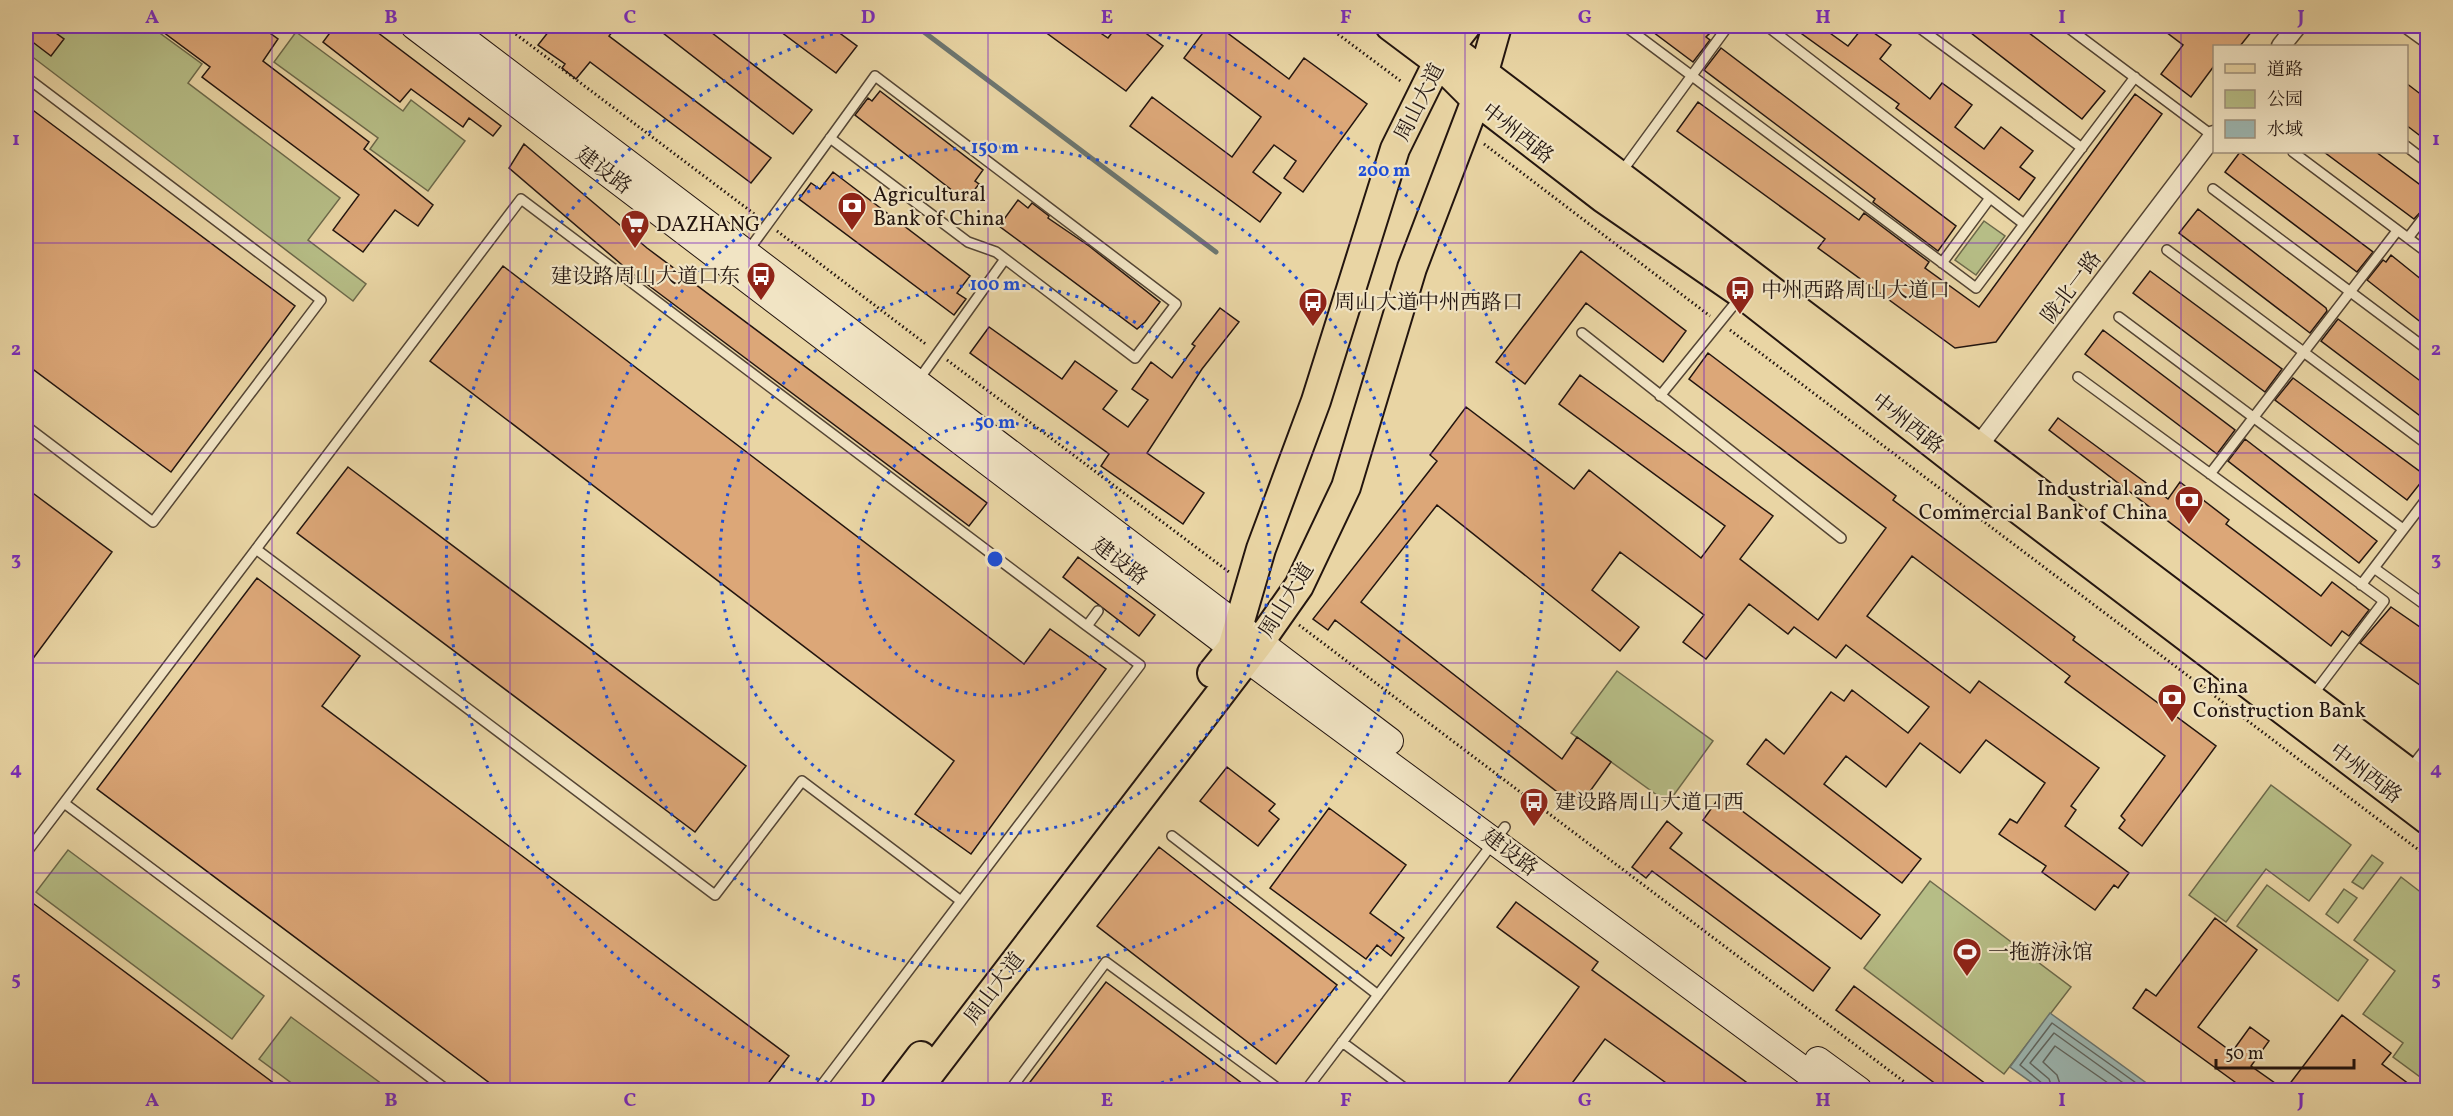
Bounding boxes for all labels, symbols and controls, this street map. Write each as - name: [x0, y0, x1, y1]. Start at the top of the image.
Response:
- text: A: [145, 4, 159, 32]
- text: B: [384, 4, 398, 32]
- text: C: [624, 4, 637, 32]
- text: D: [861, 4, 875, 32]
- text: E: [1101, 4, 1113, 32]
- text: F: [1340, 4, 1352, 32]
- text: G: [1578, 4, 1592, 32]
- text: H: [1815, 4, 1831, 32]
- text: I: [2058, 4, 2066, 32]
- text: J: [2296, 4, 2305, 32]
- legend: [2213, 45, 2408, 153]
- text: 道路: [2267, 58, 2303, 83]
- street label: 周山大道: [1388, 59, 1452, 147]
- text: 公园: [2267, 88, 2303, 113]
- street label: 中州西路: [1475, 97, 1559, 171]
- text: 水域: [2267, 118, 2303, 143]
- text: 1: [12, 126, 20, 154]
- text: 1: [2432, 126, 2440, 154]
- text: 150 m: [971, 136, 1019, 161]
- street label: 建设路: [569, 141, 637, 202]
- text: 200 m: [1358, 159, 1410, 184]
- place label: Agricultural Bank of China: [873, 181, 1005, 234]
- bank icon: Agricultural Bank of China: [836, 190, 868, 232]
- supermarket icon: DAZHANG: [619, 208, 651, 250]
- place label: DAZHANG: [656, 211, 760, 240]
- street label: 陇北一路: [2035, 246, 2109, 330]
- bus stop icon: 建设路周山大道口东: [745, 260, 777, 302]
- place label: 建设路周山大道口东: [551, 263, 740, 292]
- text: 100 m: [970, 273, 1020, 298]
- bus stop icon: 中州西路周山大道口: [1724, 274, 1756, 316]
- place label: 中州西路周山大道口: [1761, 277, 1950, 306]
- bus stop icon: 周山大道中州西路口: [1297, 286, 1329, 328]
- place label: 周山大道中州西路口: [1334, 289, 1523, 318]
- text: 2: [11, 336, 21, 364]
- text: 2: [2431, 336, 2441, 364]
- street label: 中州西路: [1865, 387, 1949, 461]
- text: 50 m: [975, 411, 1015, 436]
- place label: Industrial and Commercial Bank of China: [1919, 475, 2168, 528]
- bank icon: Industrial and Commercial Bank of China: [2173, 484, 2205, 526]
- street label: 建设路: [1085, 532, 1153, 593]
- text: 3: [11, 546, 21, 574]
- text: 3: [2431, 546, 2441, 574]
- centre of rings: [985, 549, 1005, 569]
- street label: 周山大道: [1253, 557, 1322, 644]
- place label: China Construction Bank: [2193, 673, 2366, 726]
- bank icon: China Construction Bank: [2156, 682, 2188, 724]
- street label: 中州西路: [2323, 737, 2407, 811]
- text: 4: [10, 756, 22, 784]
- text: 4: [2430, 756, 2442, 784]
- bus stop icon: 建设路周山大道口西: [1518, 786, 1550, 828]
- place label: 建设路周山大道口西: [1555, 789, 1744, 818]
- street label: 建设路: [1475, 823, 1543, 884]
- sports icon: 一拖游泳馆: [1951, 936, 1983, 978]
- place label: 一拖游泳馆: [1988, 939, 2093, 968]
- street label: 周山大道: [958, 947, 1032, 1031]
- text: 5: [11, 966, 21, 994]
- text: 5: [2431, 966, 2441, 994]
- scale bar: [2216, 1032, 2354, 1070]
- text: 50 m: [2225, 1042, 2264, 1067]
- text: A: [145, 1087, 159, 1115]
- text: B: [384, 1087, 398, 1115]
- text: C: [624, 1087, 637, 1115]
- text: D: [861, 1087, 875, 1115]
- text: E: [1101, 1087, 1113, 1115]
- text: F: [1340, 1087, 1352, 1115]
- text: G: [1578, 1087, 1592, 1115]
- text: H: [1815, 1087, 1831, 1115]
- text: I: [2058, 1087, 2066, 1115]
- text: J: [2296, 1087, 2305, 1115]

